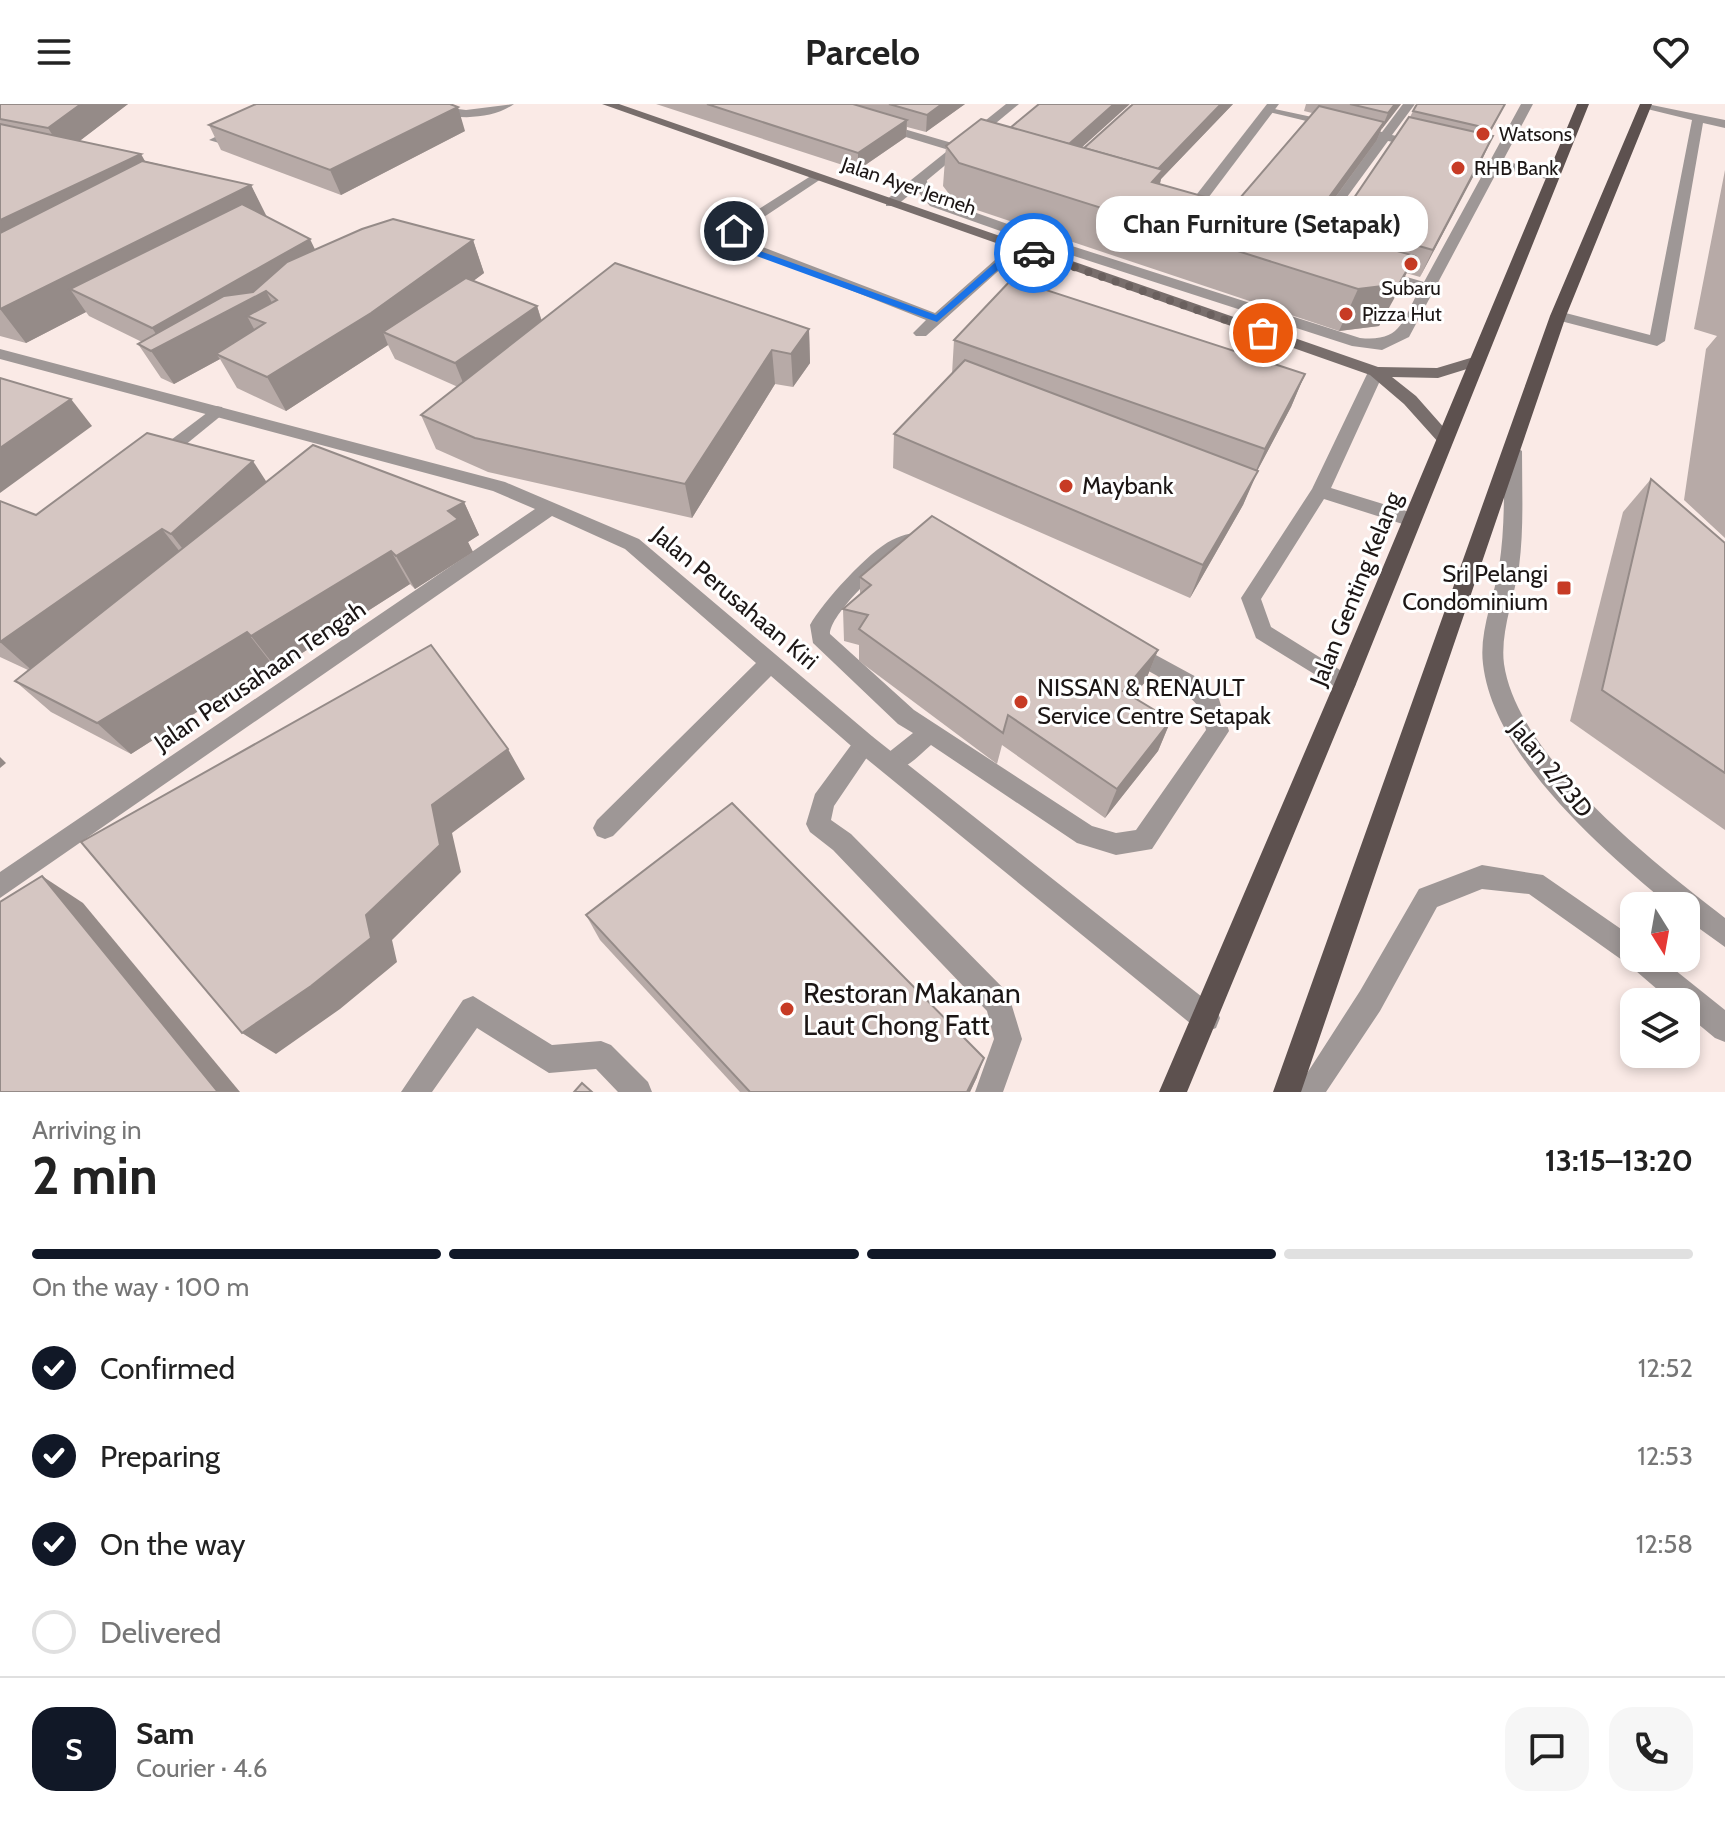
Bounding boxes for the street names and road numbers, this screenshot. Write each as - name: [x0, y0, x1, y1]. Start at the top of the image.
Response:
- street label: Jalan Ayer Jerneh: [838, 151, 979, 220]
- street label: Jalan Genting Kelang: [1303, 487, 1408, 691]
- street label: Jalan Perusahaan Kiri: [646, 519, 824, 675]
- street label: Jalan Perusahaan Tengah: [148, 594, 371, 758]
- street label: Jalan 2/23D: [1503, 713, 1599, 823]

